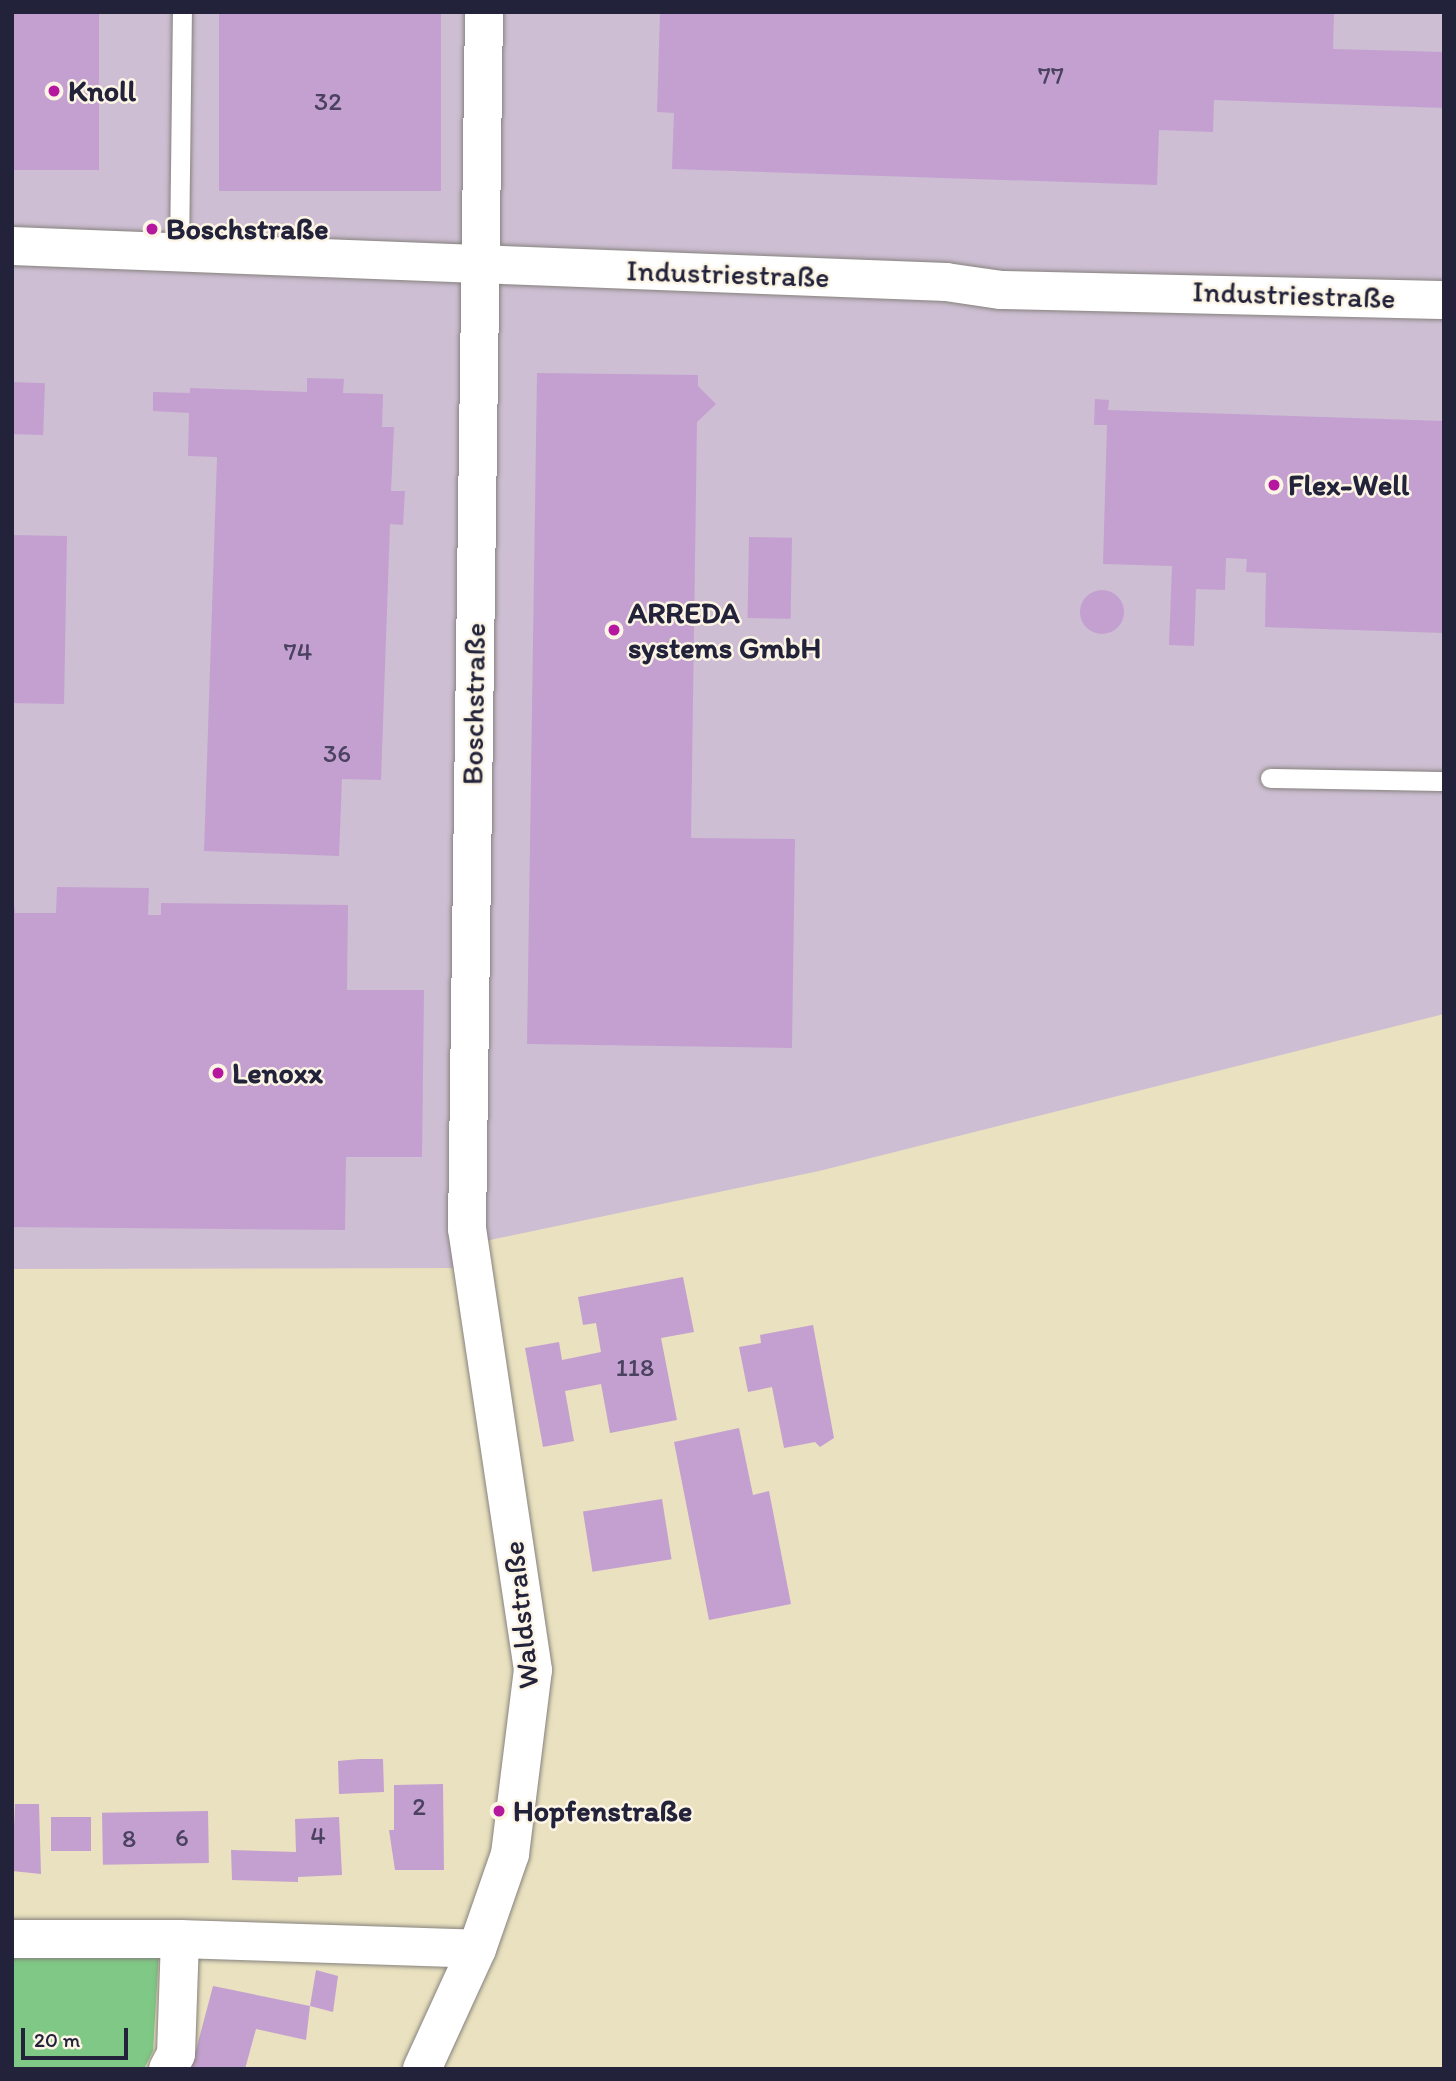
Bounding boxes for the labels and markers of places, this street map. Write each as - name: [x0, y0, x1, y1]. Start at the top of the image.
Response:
- place label: Knoll: [68, 73, 136, 109]
- marker: Knoll: [46, 83, 62, 99]
- place label: Boschstraße: [166, 211, 328, 247]
- marker: Boschstraße: [144, 221, 160, 237]
- place label: Flex-Well: [1288, 467, 1409, 503]
- marker: Flex-Well: [1266, 477, 1282, 493]
- place label: ARREDA systems GmbH: [628, 595, 821, 666]
- marker: ARREDA systems GmbH: [606, 622, 622, 638]
- place label: Lenoxx: [232, 1055, 323, 1091]
- marker: Lenoxx: [210, 1065, 226, 1081]
- place label: Hopfenstraße: [513, 1793, 692, 1829]
- marker: Hopfenstraße: [491, 1803, 507, 1819]

